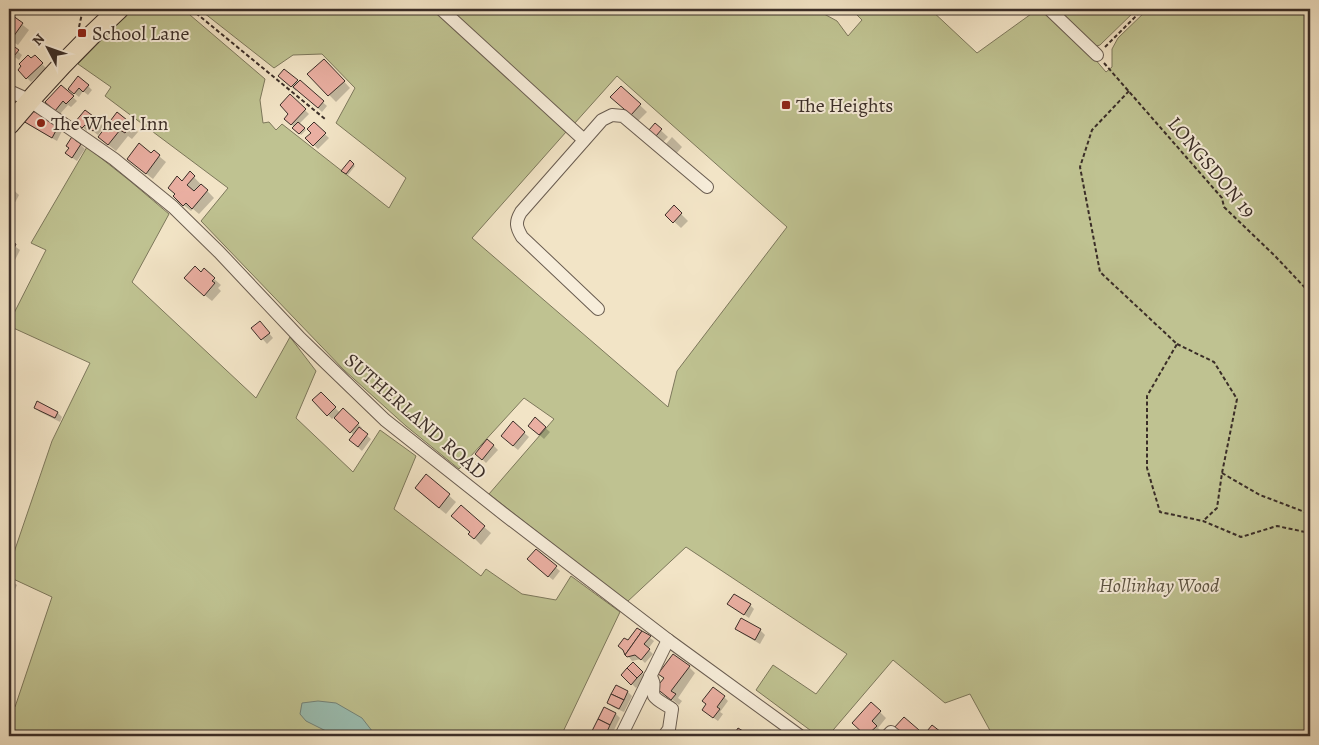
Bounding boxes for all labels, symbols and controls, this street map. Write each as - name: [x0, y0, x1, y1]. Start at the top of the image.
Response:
- place label: School Lane: [92, 20, 190, 47]
- north arrow: [22, 22, 72, 72]
- marker: School Lane: [76, 27, 88, 39]
- text: N: [28, 30, 49, 50]
- place label: The Heights: [796, 92, 893, 119]
- marker: The Heights: [780, 99, 792, 111]
- place label: The Wheel Inn: [51, 110, 169, 137]
- street label: LONGSDON 19: [1161, 111, 1262, 224]
- marker: The Wheel Inn: [35, 117, 47, 129]
- street label: SUTHERLAND ROAD: [339, 347, 493, 486]
- park label: Hollinhay Wood: [1099, 572, 1220, 599]

